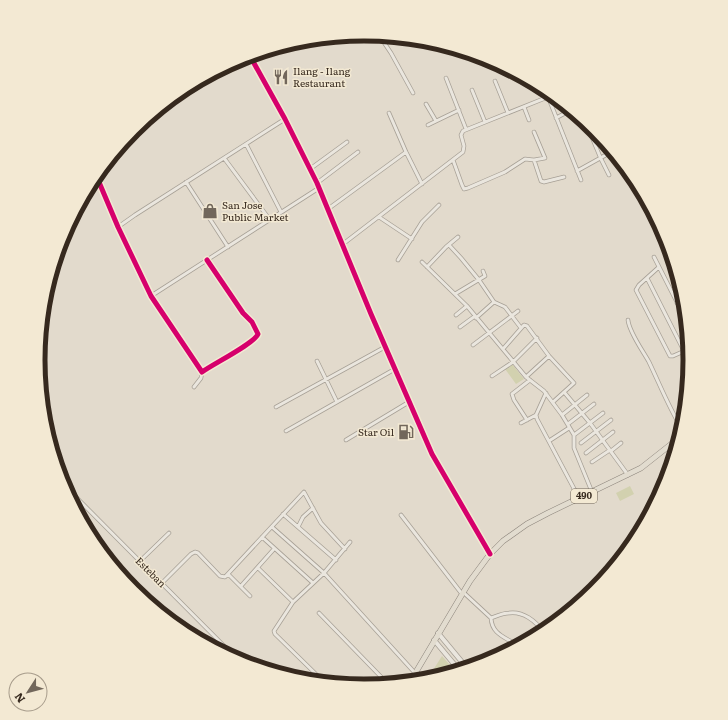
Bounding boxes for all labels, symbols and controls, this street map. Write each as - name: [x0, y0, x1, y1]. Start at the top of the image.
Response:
- place label: Ilang - Ilang Restaurant: [293, 63, 351, 90]
- restaurant icon: Ilang - Ilang Restaurant: [272, 68, 290, 86]
- place label: San Jose Public Market: [222, 197, 288, 224]
- shop icon: San Jose Public Market: [201, 202, 219, 220]
- fuel station icon: Star Oil: [397, 423, 415, 441]
- place label: Star Oil: [358, 424, 395, 439]
- road number: 490: [571, 489, 597, 503]
- street label: Esteban: [133, 553, 170, 591]
- north arrow: [8, 672, 48, 712]
- text: N: [10, 690, 28, 707]

